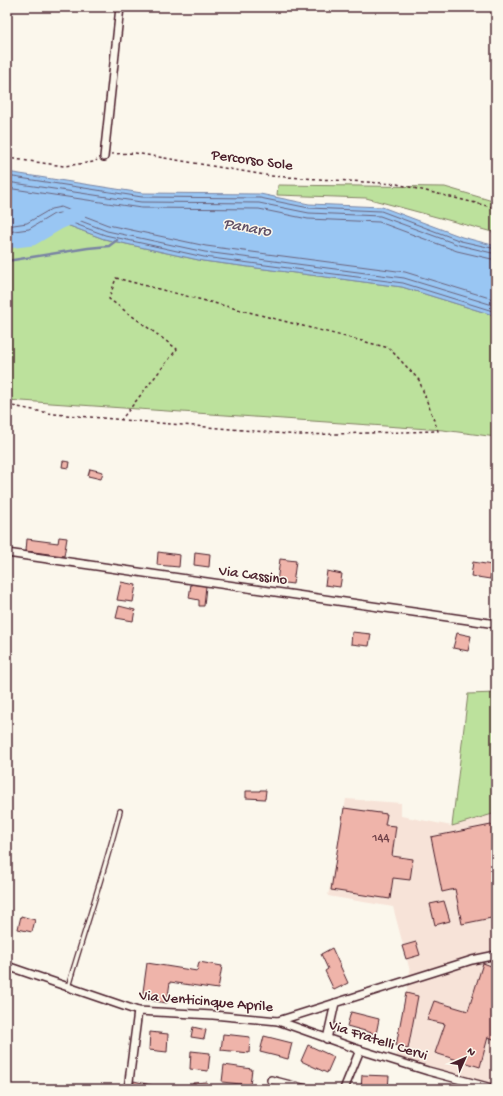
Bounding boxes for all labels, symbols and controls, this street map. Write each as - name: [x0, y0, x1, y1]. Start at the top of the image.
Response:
- street label: Percorso Sole: [209, 146, 294, 176]
- water label: Panaro: [222, 215, 273, 243]
- street label: Via Cassino: [217, 562, 289, 590]
- house number: 144: [371, 831, 390, 846]
- street label: Via Venticinque Aprile: [137, 987, 274, 1017]
- street label: Via Fratelli Cervi: [325, 1016, 430, 1065]
- north arrow: [445, 1038, 485, 1078]
- text: N: [464, 1046, 477, 1059]

